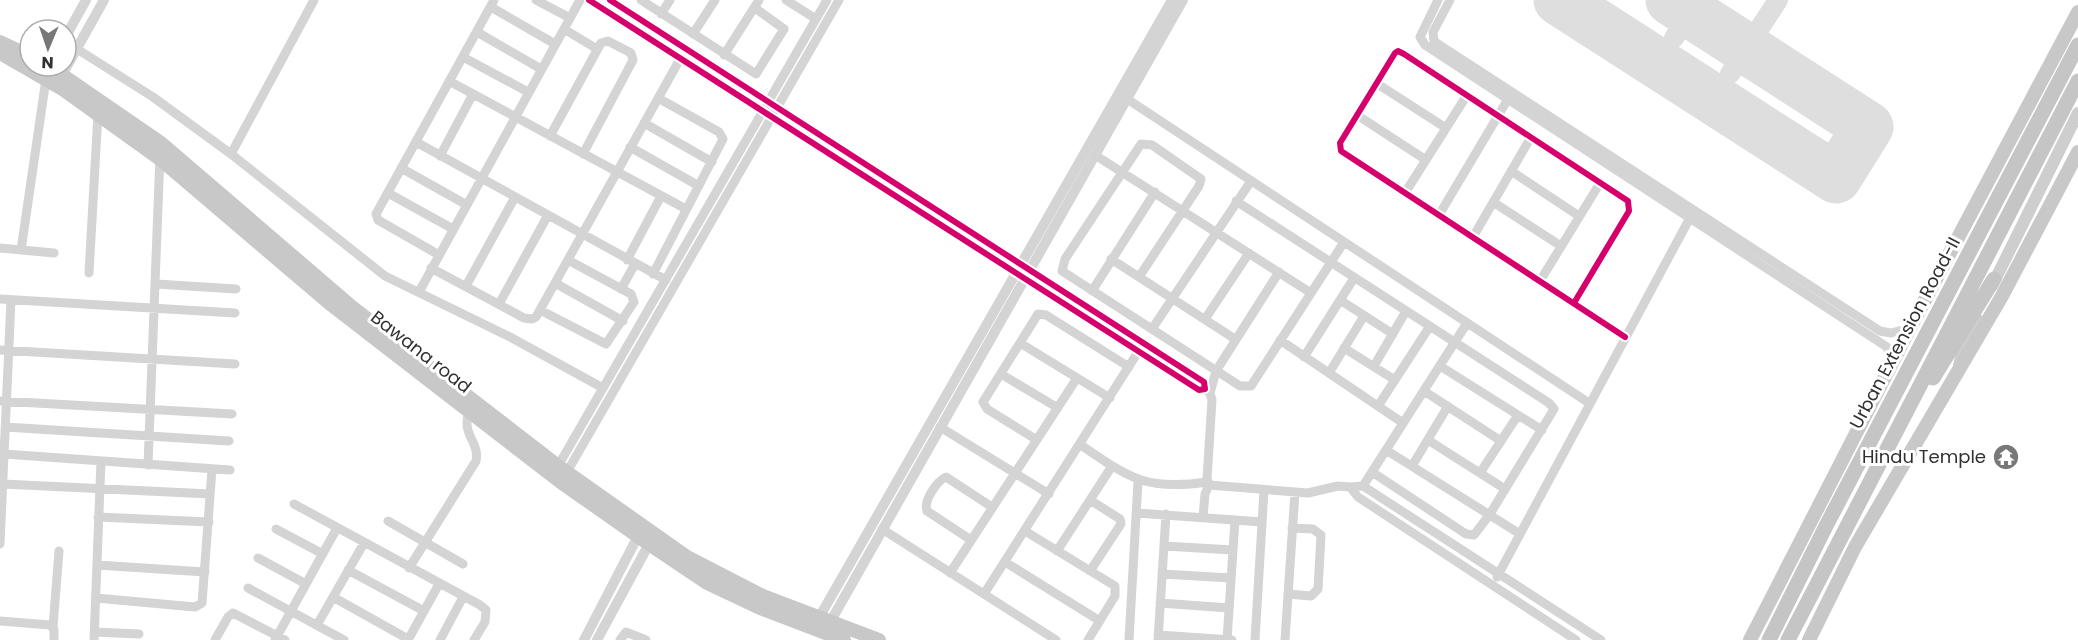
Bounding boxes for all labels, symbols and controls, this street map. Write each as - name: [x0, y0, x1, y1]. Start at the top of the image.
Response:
- north arrow: [18, 18, 78, 78]
- text: N: [41, 51, 54, 74]
- street label: Urban Extension Road-II: [1843, 232, 1966, 433]
- street label: Bawana road: [366, 304, 477, 399]
- temple icon: Hindu Temple: [1991, 442, 2021, 472]
- place label: Hindu Temple: [1862, 444, 1986, 469]

